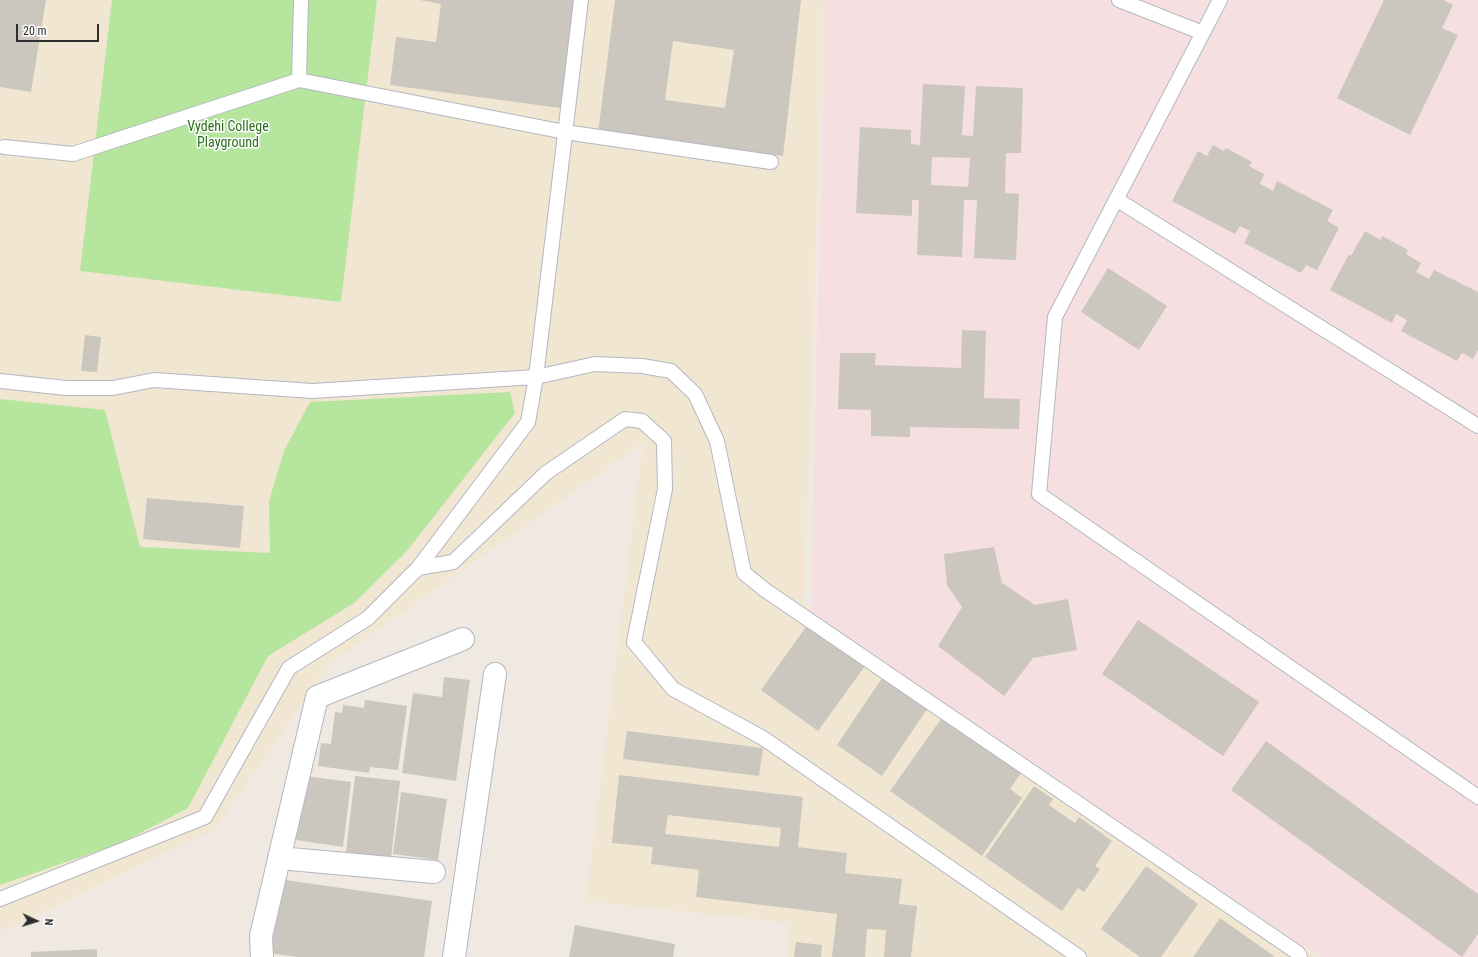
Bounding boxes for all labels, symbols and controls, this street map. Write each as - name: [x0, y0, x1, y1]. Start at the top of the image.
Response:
- scale bar: [18, 16, 101, 42]
- text: 20 m: [23, 24, 47, 38]
- park label: Vydehi College Playground: [187, 119, 269, 152]
- north arrow: [16, 901, 56, 941]
- text: N: [42, 918, 55, 926]

